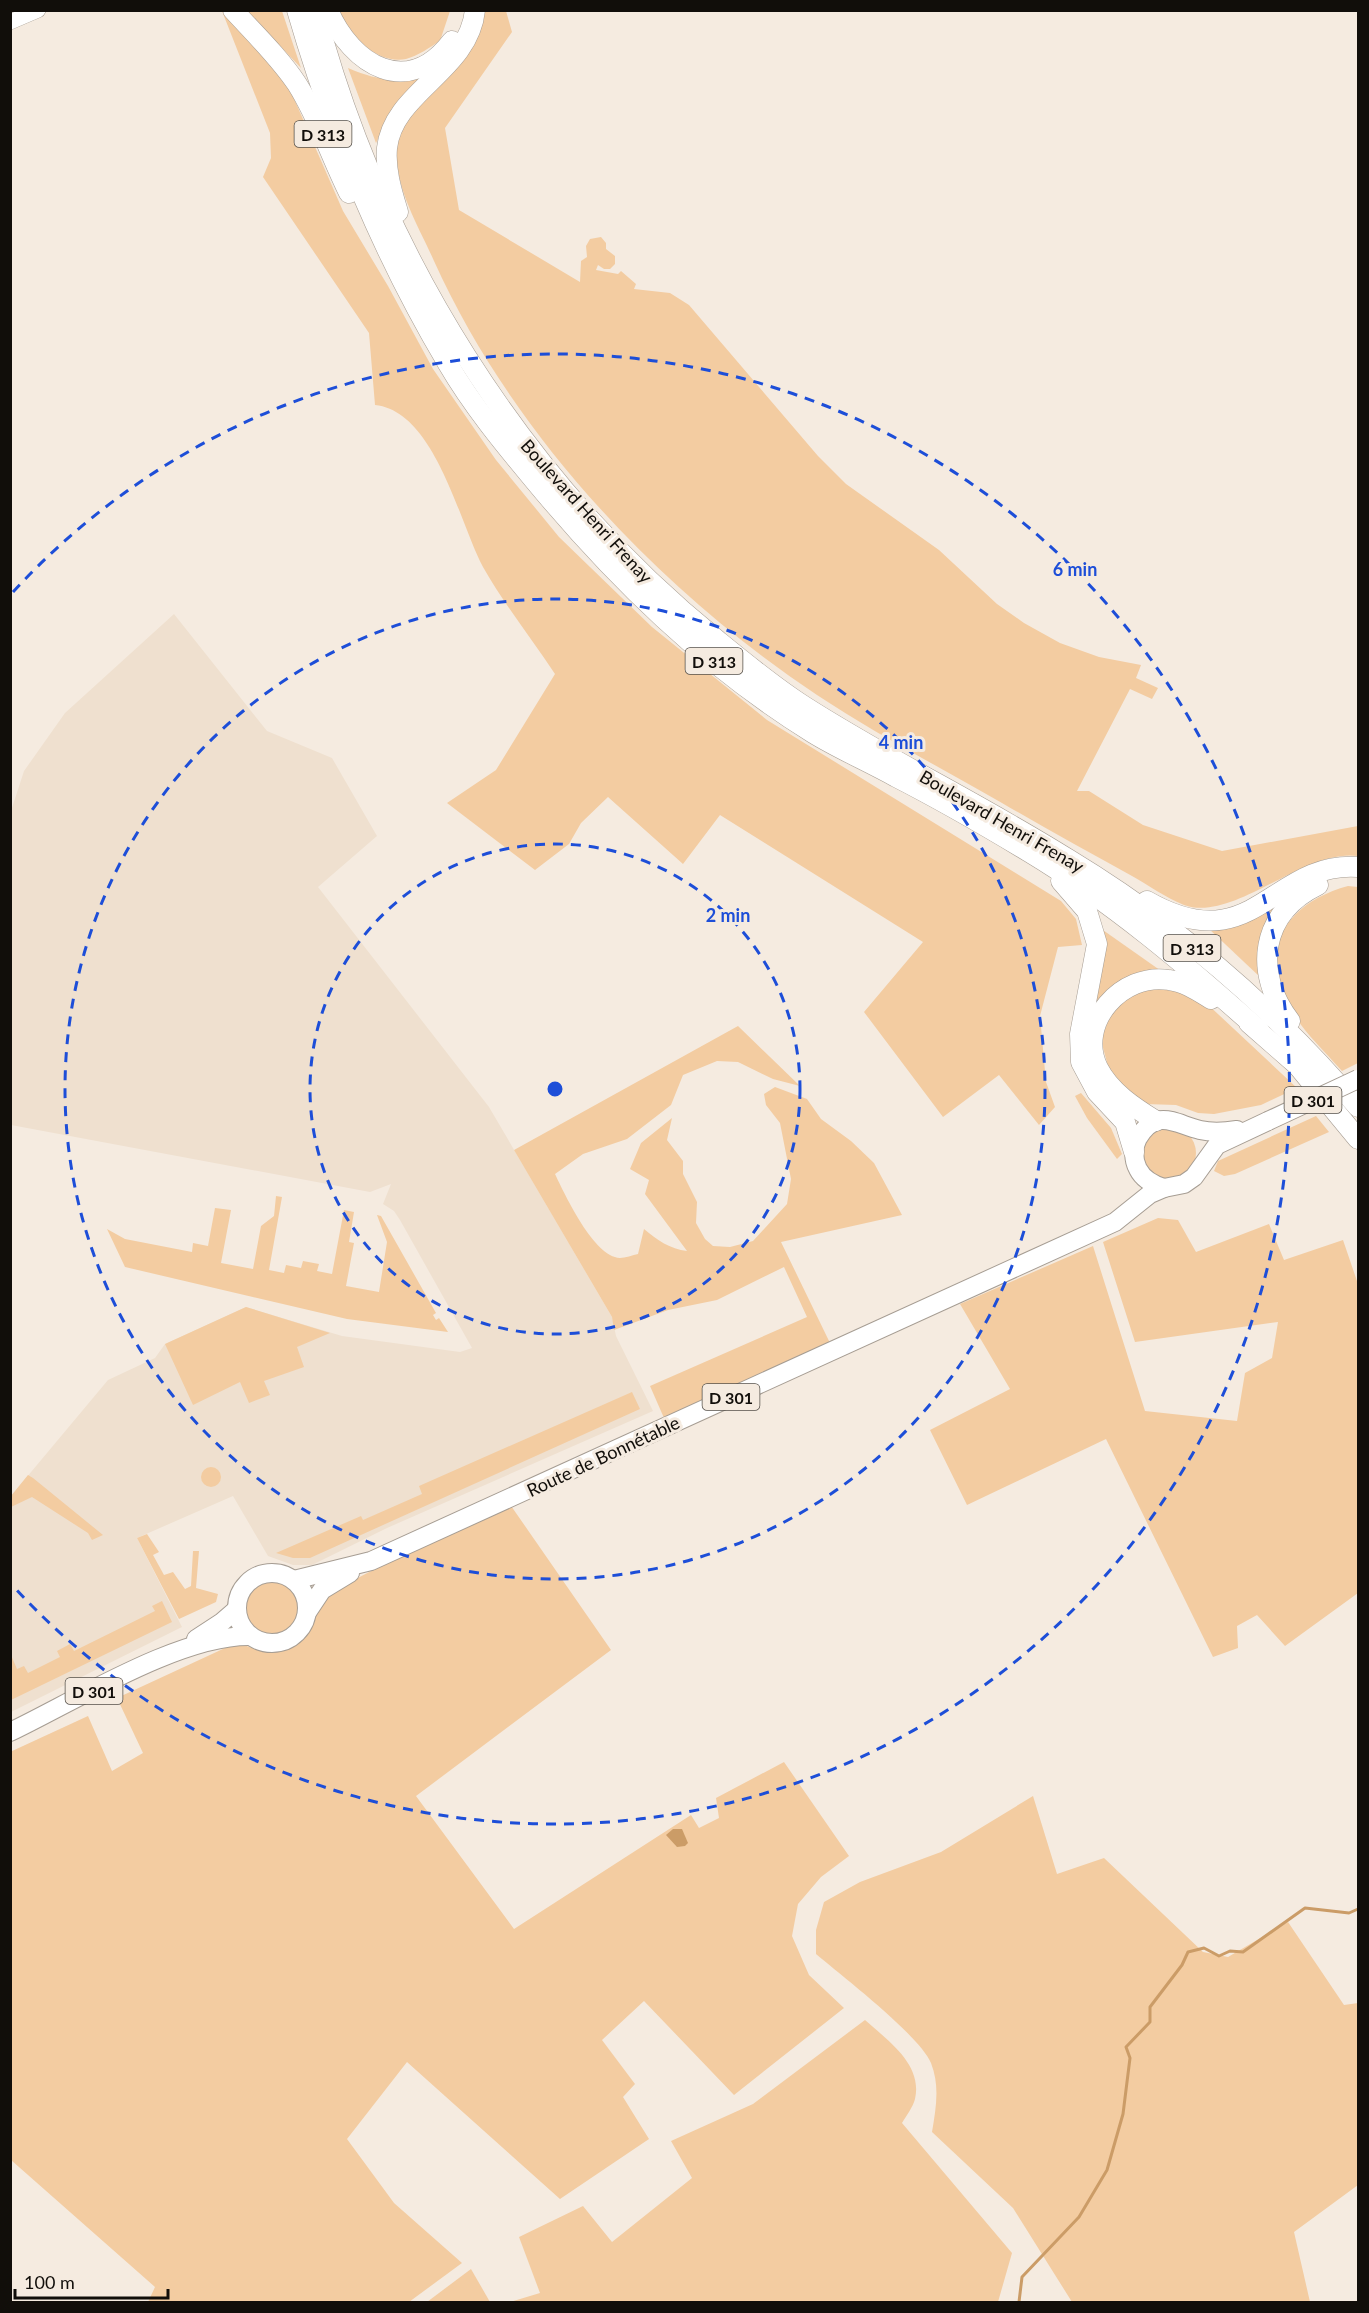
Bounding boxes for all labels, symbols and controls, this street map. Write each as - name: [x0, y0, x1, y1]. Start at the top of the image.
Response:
- road number: D 313: [294, 121, 352, 147]
- street label: Boulevard Henri Frenay: [517, 435, 658, 588]
- text: 6 min: [1053, 558, 1097, 580]
- road number: D 313: [686, 648, 742, 674]
- text: 4 min: [879, 731, 923, 753]
- street label: Boulevard Henri Frenay: [916, 765, 1089, 877]
- text: 2 min: [706, 904, 750, 926]
- road number: D 313: [1164, 935, 1220, 961]
- centre of rings: [545, 1079, 565, 1099]
- road number: D 301: [1284, 1087, 1342, 1113]
- road number: D 301: [702, 1384, 760, 1410]
- street label: Route de Bonnétable: [523, 1411, 683, 1501]
- road number: D 301: [66, 1678, 122, 1704]
- scale bar: [15, 2262, 168, 2300]
- text: 100 m: [24, 2271, 75, 2293]

